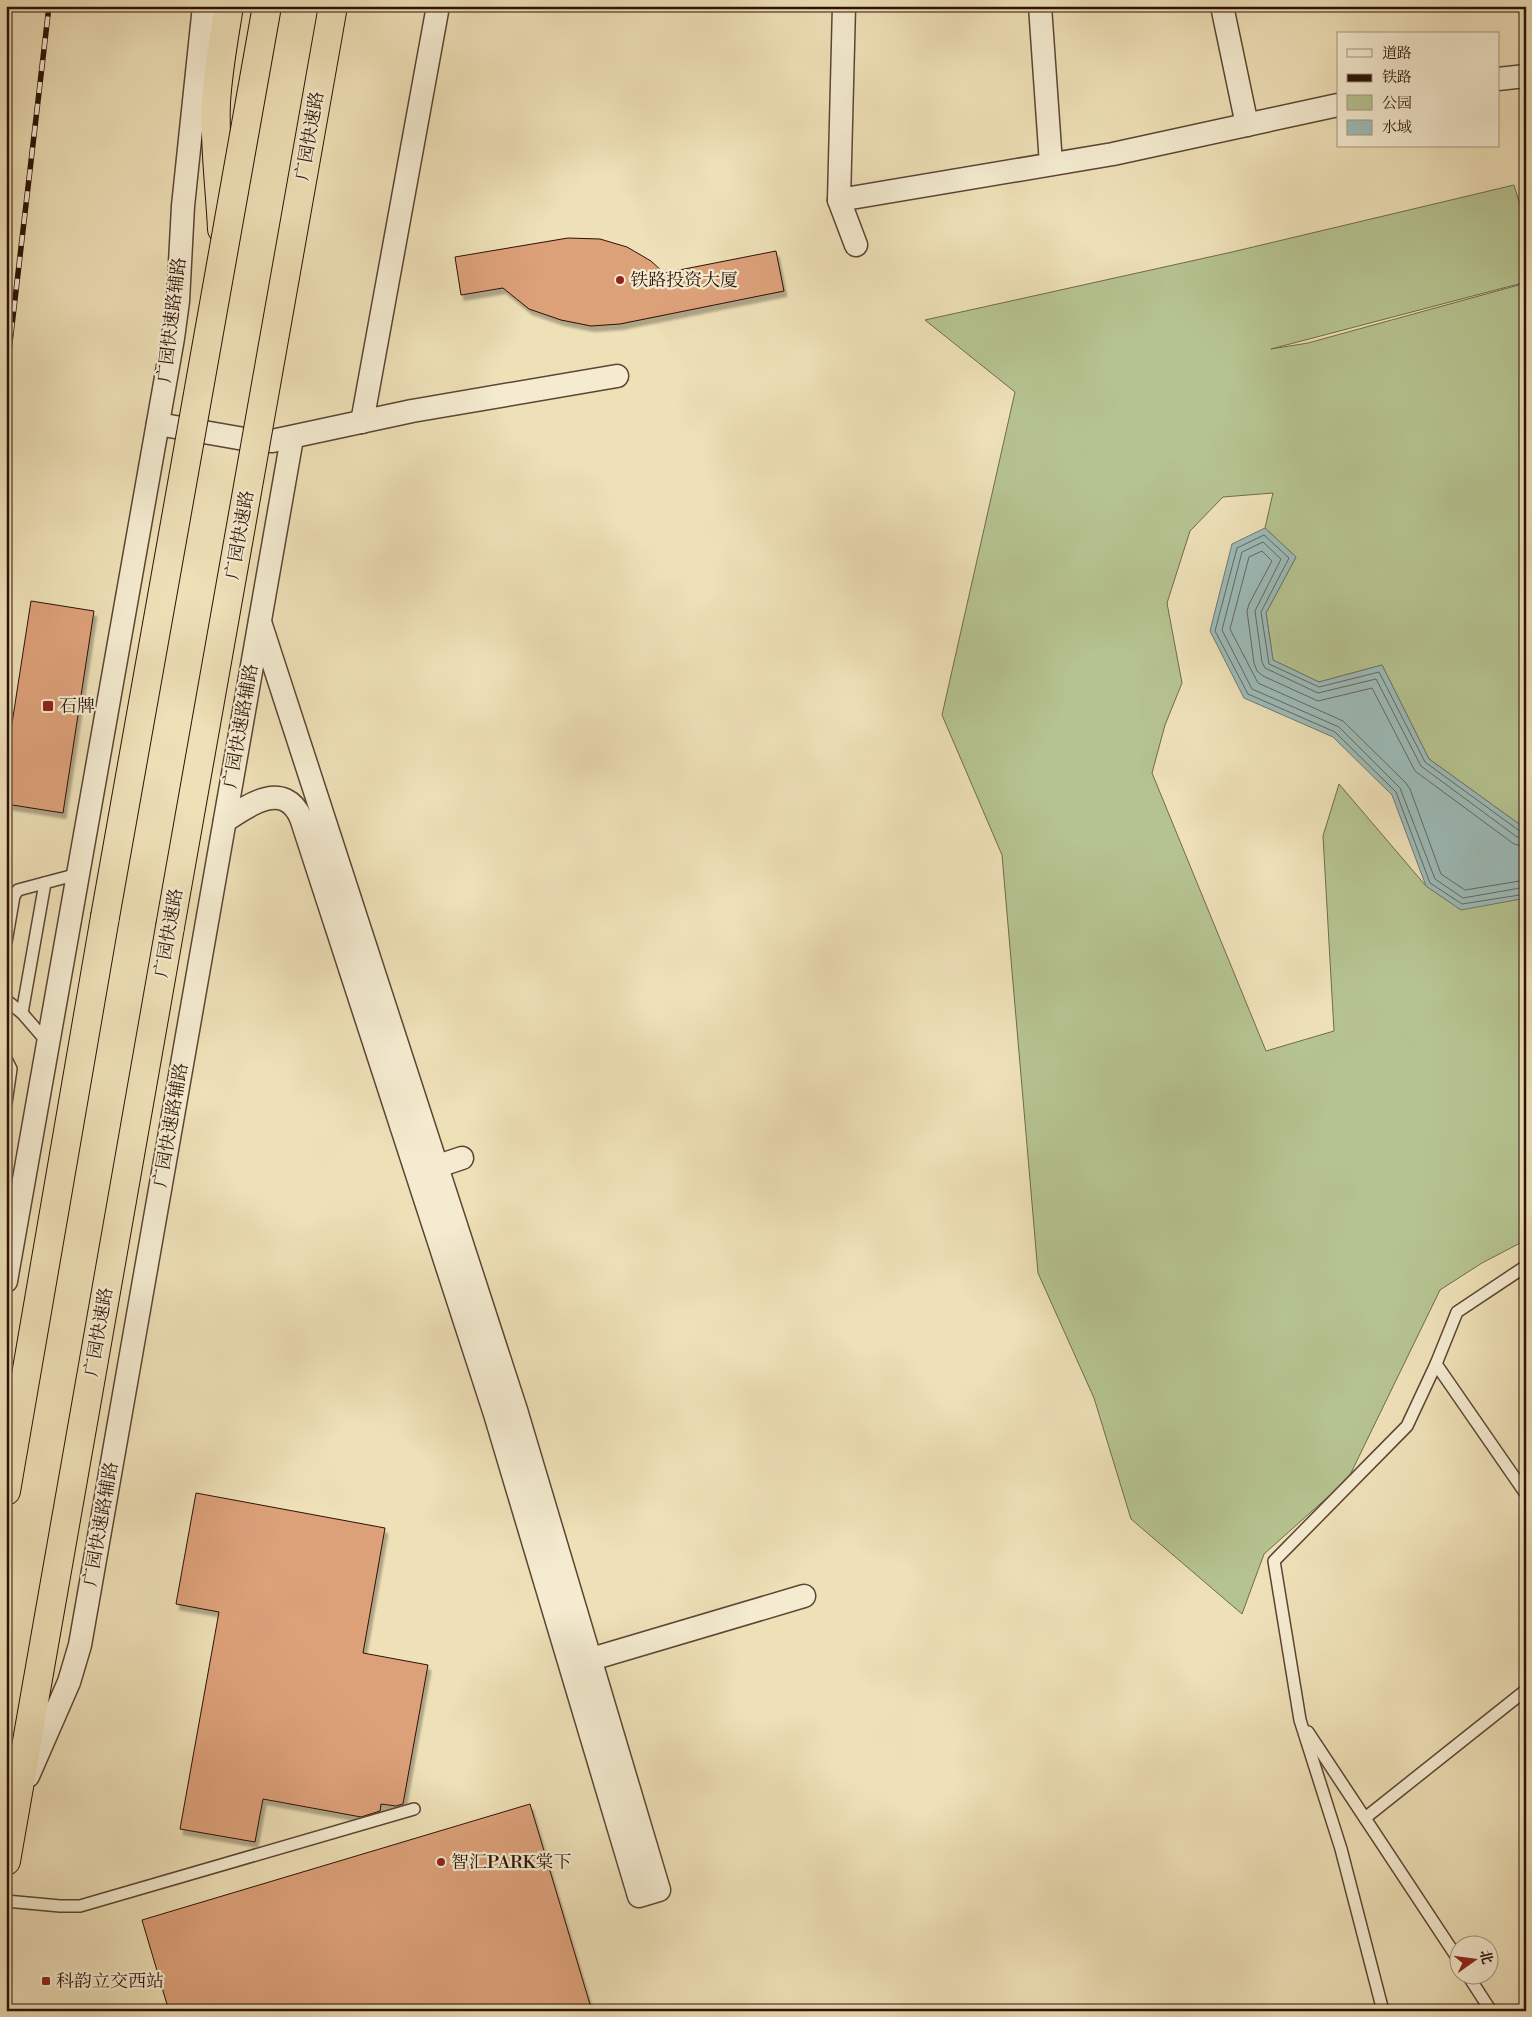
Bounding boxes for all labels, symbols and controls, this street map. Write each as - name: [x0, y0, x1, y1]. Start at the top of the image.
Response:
- legend: [1337, 32, 1500, 148]
- text: 道路: [1382, 44, 1412, 63]
- text: 铁路: [1382, 68, 1412, 87]
- street label: 广园快速路: [291, 90, 329, 182]
- text: 公园: [1382, 94, 1412, 113]
- text: 水域: [1382, 118, 1412, 137]
- street label: 广园快速路辅路: [153, 256, 191, 384]
- place label: 铁路投资大厦: [630, 269, 738, 292]
- marker: 铁路投资大厦: [614, 274, 626, 286]
- street label: 广园快速路: [221, 489, 259, 581]
- street label: 广园快速路辅路: [219, 662, 263, 790]
- place label: 石牌: [59, 695, 95, 718]
- marker: 石牌: [41, 699, 55, 713]
- street label: 广园快速路: [150, 887, 188, 979]
- street label: 广园快速路辅路: [149, 1061, 193, 1189]
- street label: 广园快速路: [80, 1286, 118, 1378]
- street label: 广园快速路辅路: [79, 1460, 123, 1588]
- place label: 智汇PARK棠下: [451, 1851, 572, 1874]
- marker: 智汇PARK棠下: [435, 1856, 447, 1868]
- north arrow: [1450, 1934, 1500, 1984]
- text: 北: [1475, 1948, 1496, 1966]
- place label: 科韵立交西站: [56, 1970, 164, 1993]
- marker: 科韵立交西站: [40, 1975, 52, 1987]

